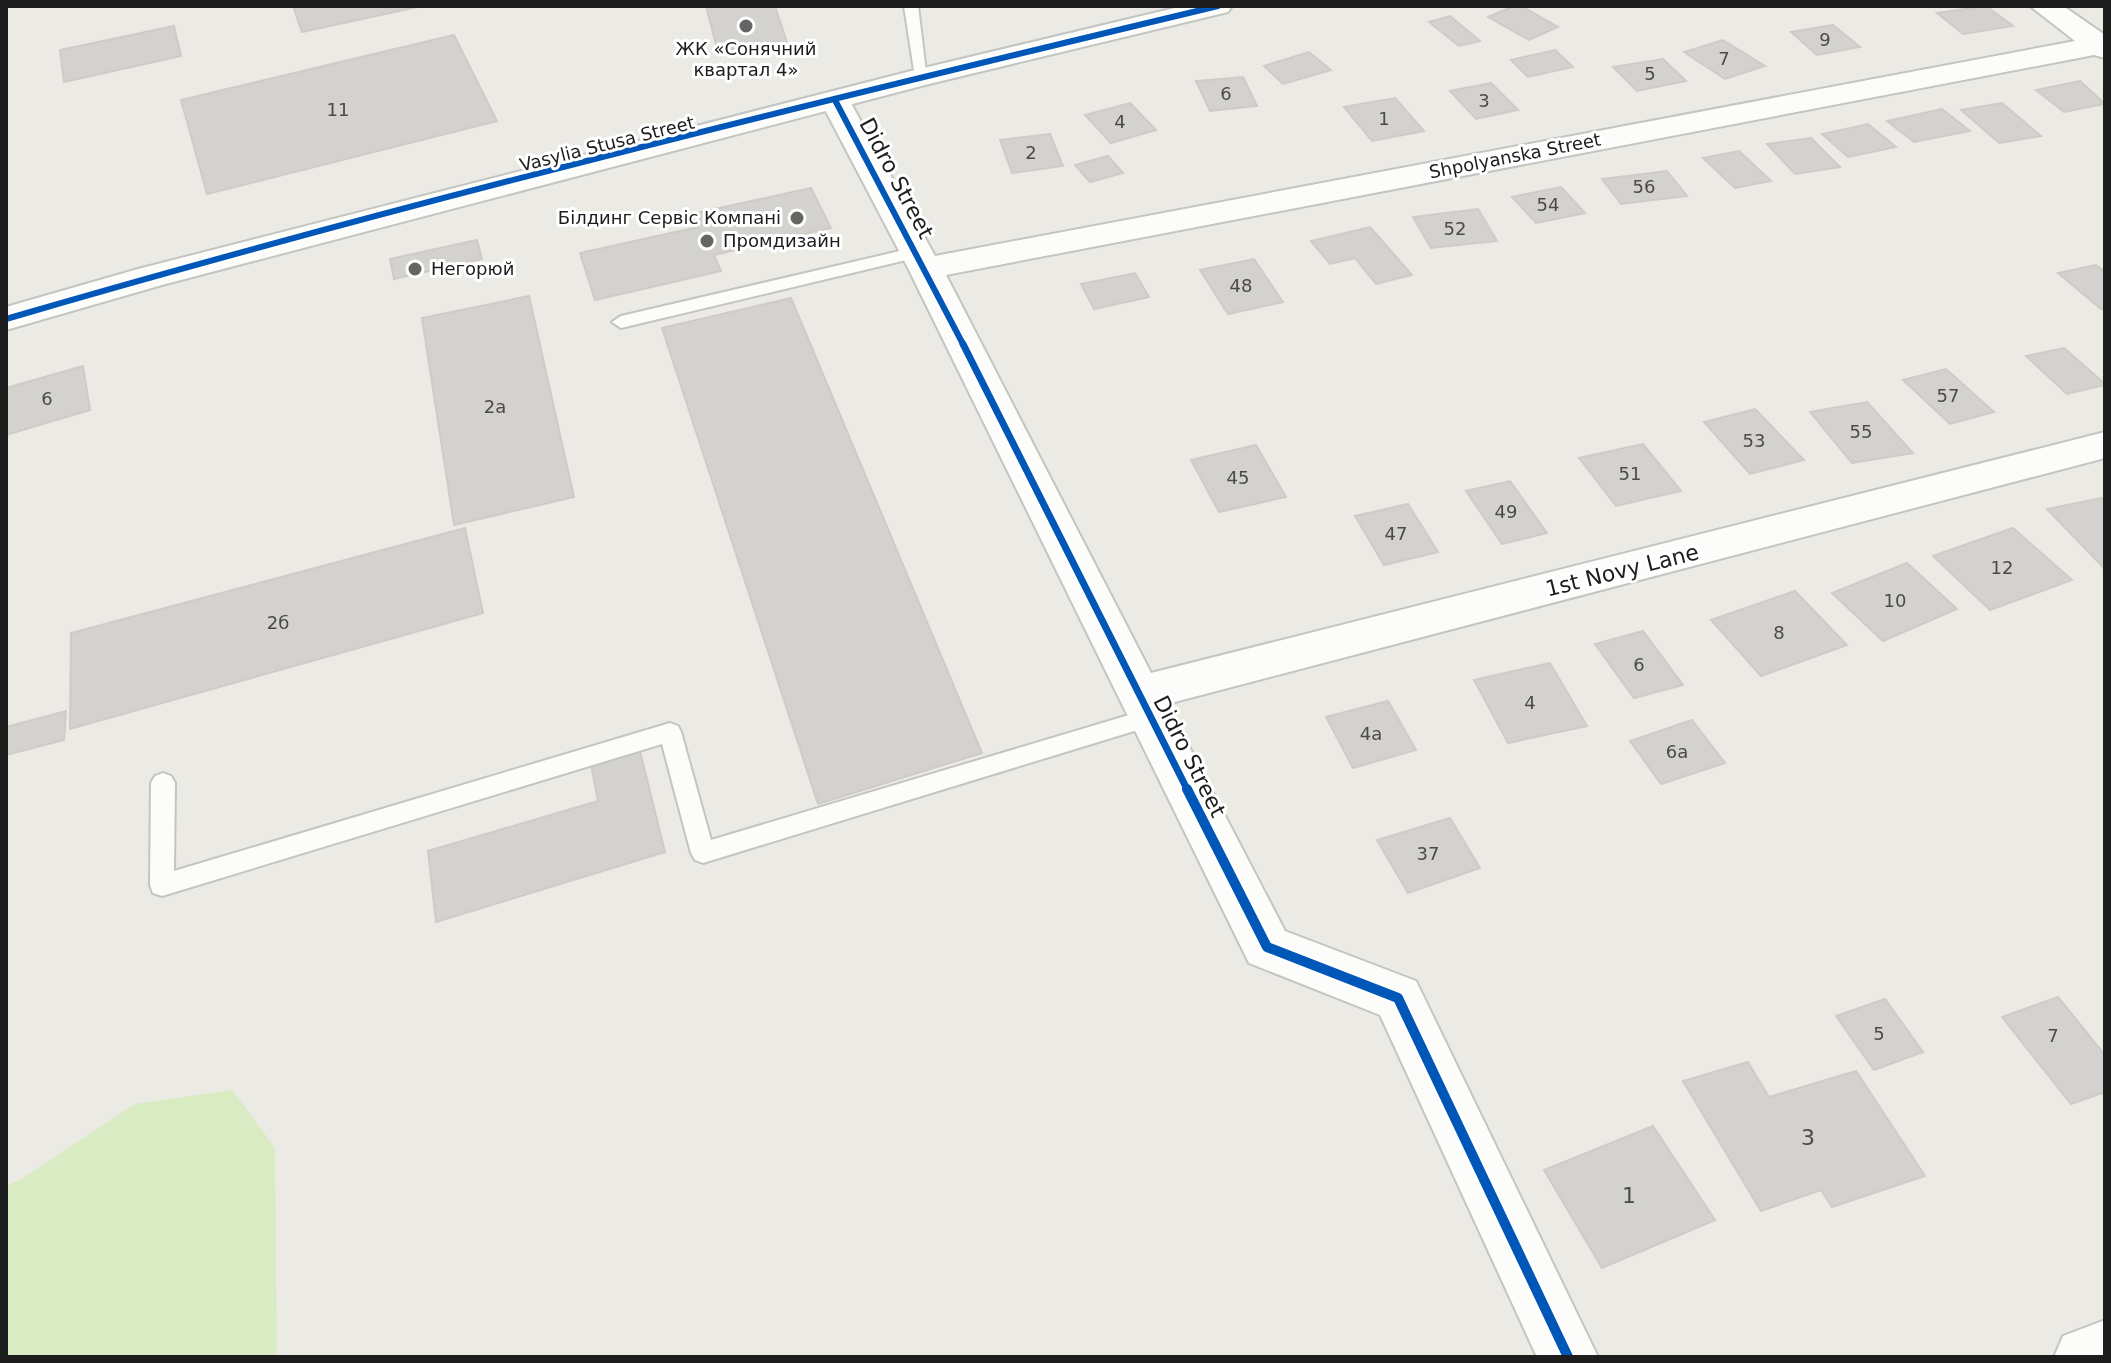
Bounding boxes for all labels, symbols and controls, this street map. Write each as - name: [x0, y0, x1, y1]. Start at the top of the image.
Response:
- marker: ЖК «Сонячний квартал 4»: [737, 17, 755, 35]
- house number: 9: [1819, 29, 1831, 50]
- place label: ЖК «Сонячний квартал 4»: [676, 38, 816, 80]
- house number: 7: [1718, 48, 1730, 69]
- house number: 5: [1644, 63, 1656, 84]
- house number: 6: [1220, 83, 1232, 104]
- house number: 3: [1478, 90, 1490, 111]
- house number: 11: [327, 99, 349, 120]
- house number: 1: [1378, 108, 1390, 129]
- house number: 4: [1114, 111, 1126, 132]
- street label: Vasylia Stusa Street: [517, 112, 696, 175]
- street label: Didro Street: [854, 114, 939, 243]
- street label: Shpolyanska Street: [1427, 129, 1602, 182]
- house number: 2: [1025, 142, 1037, 163]
- house number: 56: [1633, 176, 1655, 197]
- house number: 54: [1537, 194, 1559, 215]
- place label: Білдинг Сервіс Компані: [558, 207, 781, 228]
- marker: Білдинг Сервіс Компані: [788, 209, 806, 227]
- house number: 52: [1444, 218, 1466, 239]
- place label: Промдизайн: [723, 230, 841, 251]
- marker: Промдизайн: [698, 232, 716, 250]
- place label: Негорюй: [431, 258, 514, 279]
- marker: Негорюй: [406, 260, 424, 278]
- house number: 48: [1230, 275, 1252, 296]
- house number: 57: [1937, 385, 1959, 406]
- house number: 6: [41, 388, 53, 409]
- house number: 2а: [484, 396, 506, 417]
- house number: 55: [1850, 421, 1872, 442]
- house number: 53: [1743, 430, 1765, 451]
- house number: 51: [1619, 463, 1641, 484]
- house number: 45: [1227, 467, 1249, 488]
- house number: 49: [1495, 501, 1517, 522]
- house number: 47: [1385, 523, 1407, 544]
- street label: 1st Novy Lane: [1543, 539, 1701, 602]
- house number: 12: [1991, 557, 2013, 578]
- house number: 10: [1884, 590, 1906, 611]
- house number: 2б: [267, 612, 289, 633]
- house number: 8: [1773, 622, 1785, 643]
- house number: 6: [1633, 654, 1645, 675]
- street label: Didro Street: [1148, 691, 1231, 821]
- house number: 4: [1524, 692, 1536, 713]
- house number: 4а: [1360, 723, 1382, 744]
- house number: 6а: [1666, 741, 1688, 762]
- house number: 37: [1417, 843, 1439, 864]
- house number: 5: [1873, 1023, 1885, 1044]
- house number: 7: [2047, 1025, 2059, 1046]
- house number: 3: [1801, 1125, 1815, 1150]
- house number: 1: [1622, 1183, 1636, 1208]

